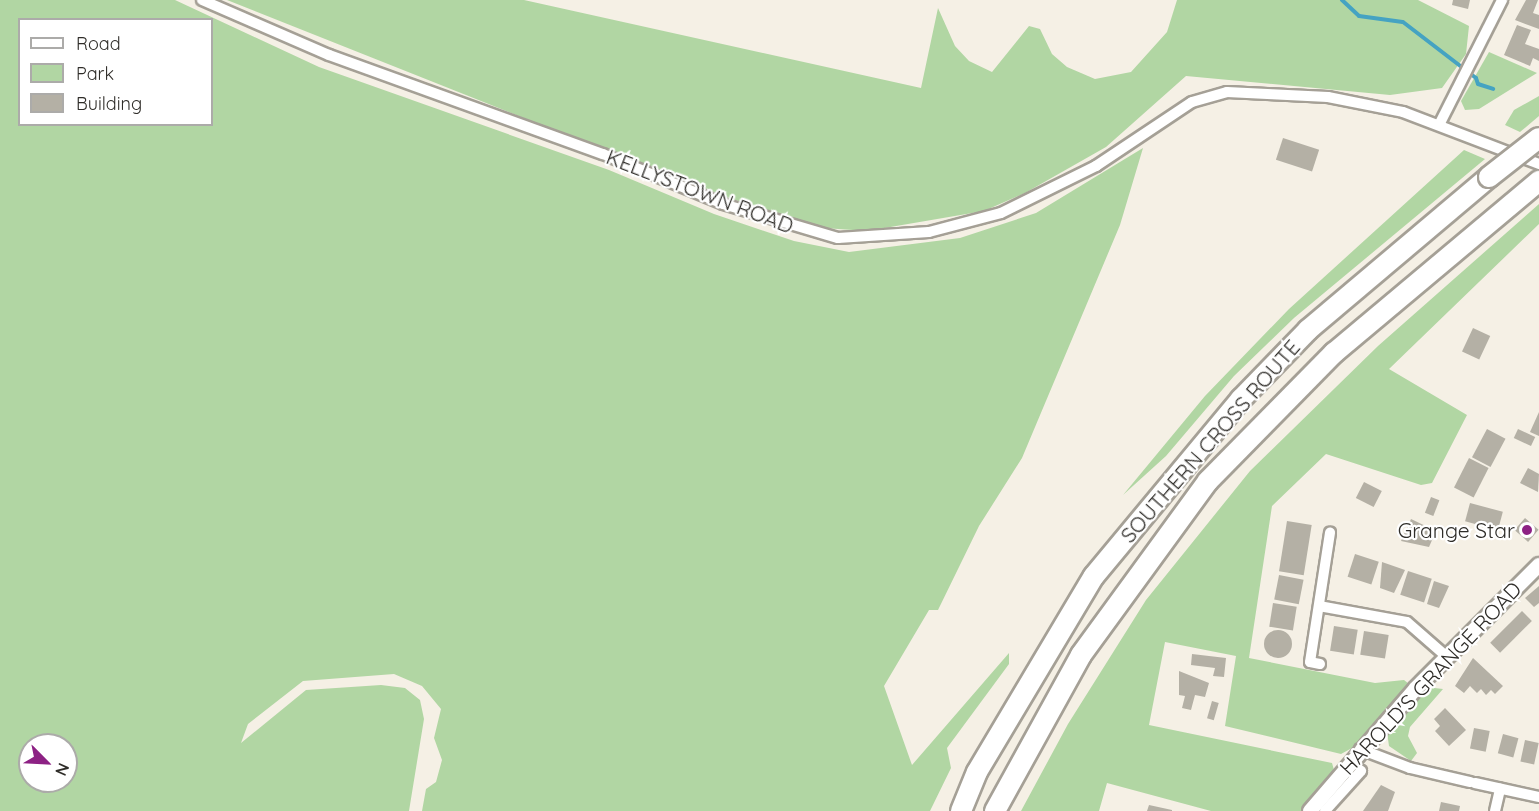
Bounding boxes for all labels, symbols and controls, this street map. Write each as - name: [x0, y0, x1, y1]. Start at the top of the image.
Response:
- legend: [18, 18, 213, 126]
- text: Road: [76, 32, 121, 55]
- text: Park: [76, 62, 114, 85]
- text: Building: [76, 92, 142, 115]
- street label: KELLYSTOWN ROAD: [603, 144, 797, 238]
- street label: SOUTHERN CROSS ROUTE: [1115, 335, 1305, 547]
- place label: Grange Star: [1398, 517, 1515, 543]
- marker: Grange Star: [1520, 523, 1534, 537]
- street label: HAROLD'S GRANGE ROAD: [1334, 576, 1526, 780]
- north arrow: [18, 733, 78, 793]
- text: N: [51, 760, 74, 779]

